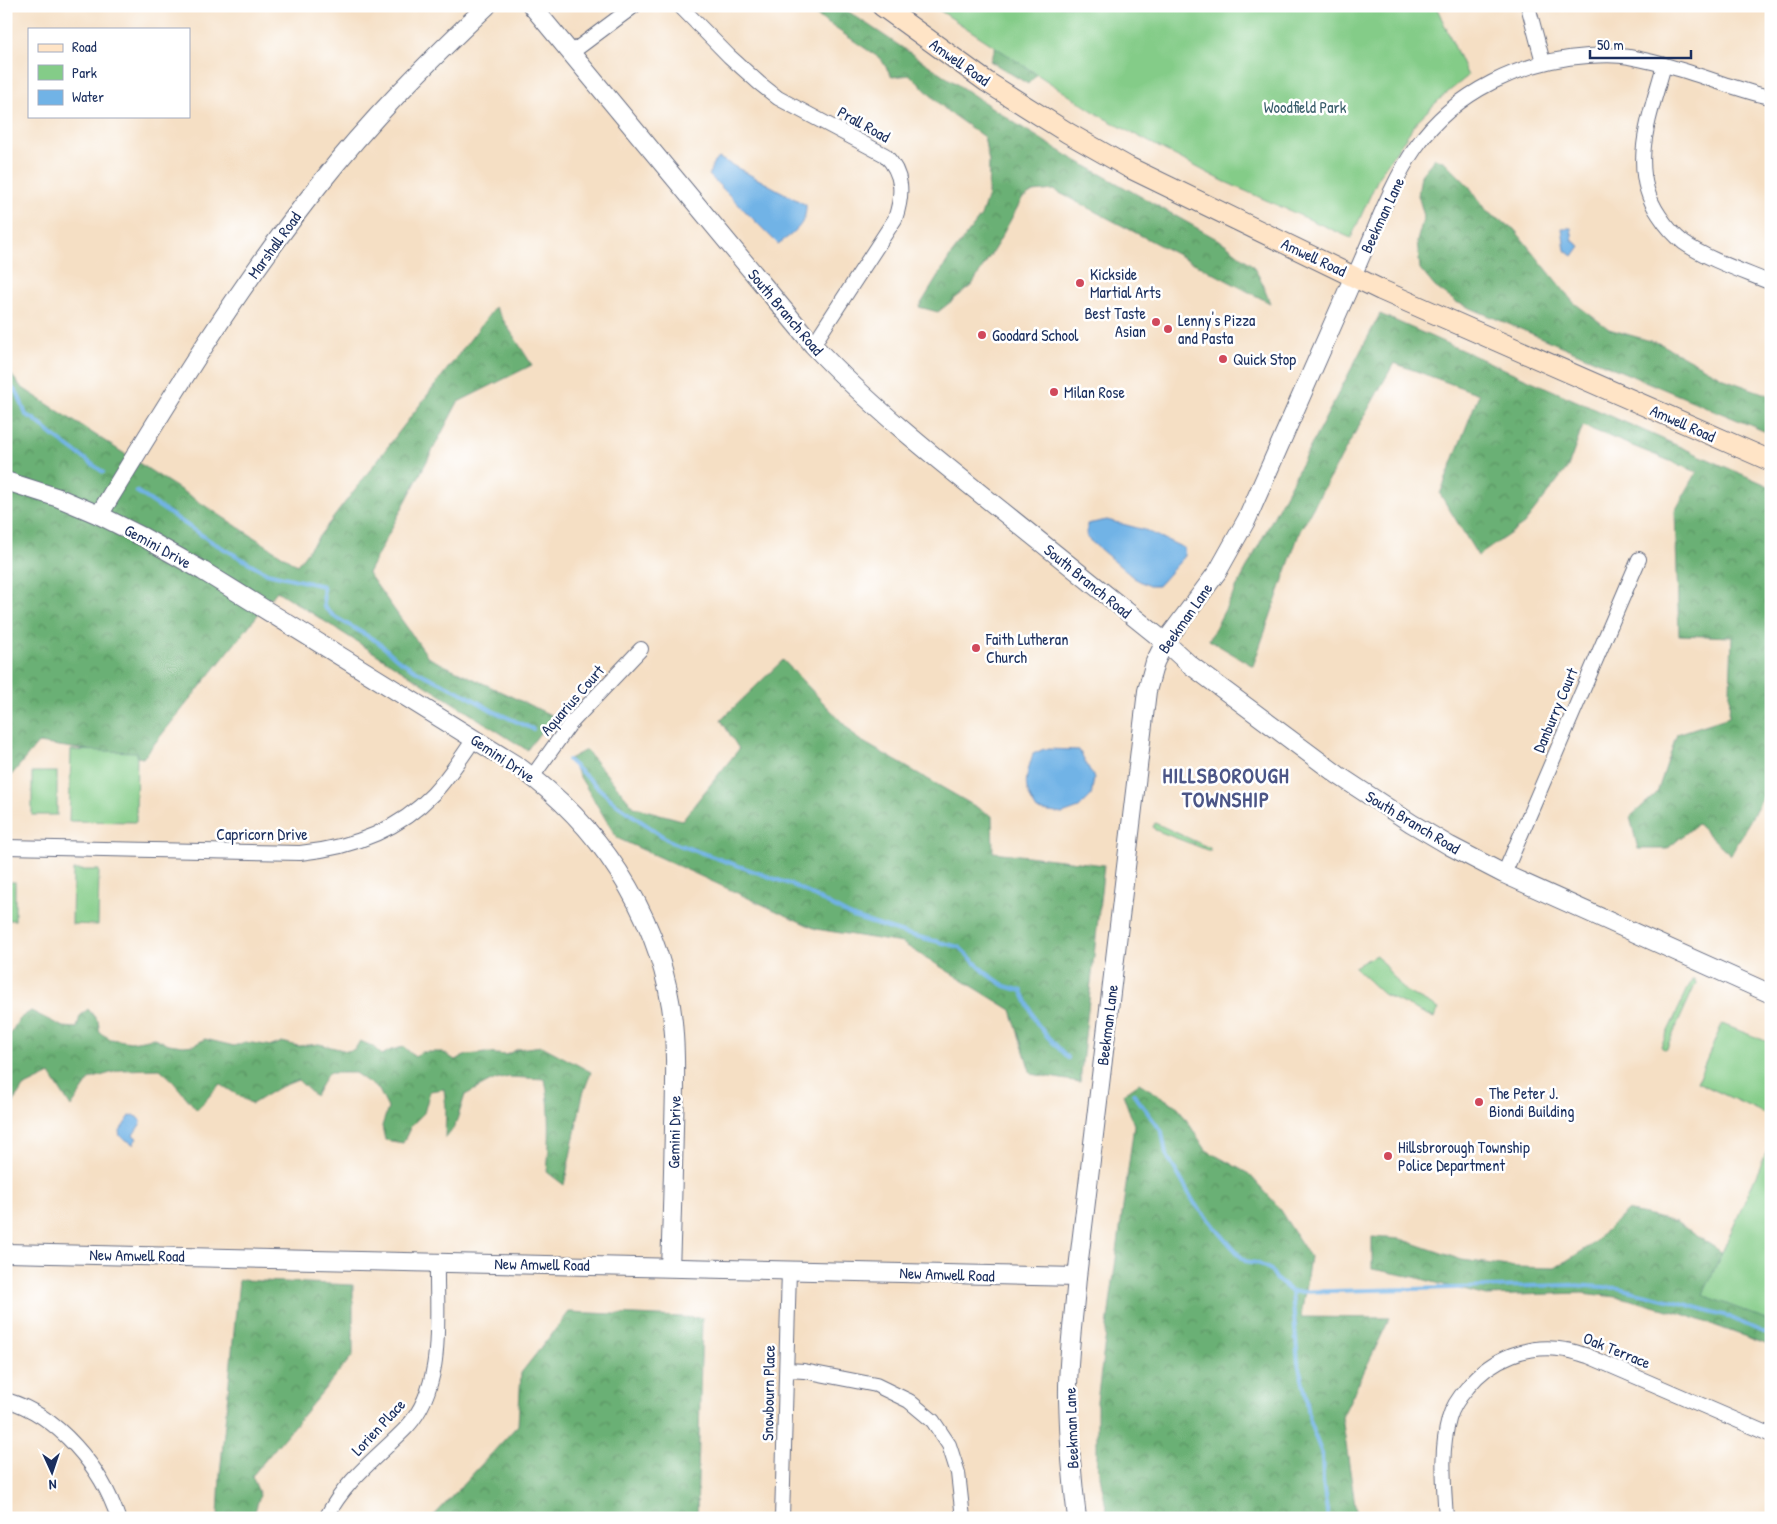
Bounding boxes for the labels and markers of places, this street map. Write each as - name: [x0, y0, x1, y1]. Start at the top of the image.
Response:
- place label: Kickside Martial Arts: [1090, 263, 1161, 303]
- marker: Kickside Martial Arts: [1074, 277, 1086, 289]
- place label: Best Taste Asian: [1084, 302, 1147, 342]
- place label: Lenny's Pizza and Pasta: [1178, 309, 1255, 349]
- marker: Best Taste Asian: [1150, 316, 1162, 328]
- marker: Lenny's Pizza and Pasta: [1162, 323, 1174, 335]
- place label: Goodard School: [992, 324, 1079, 346]
- marker: Goodard School: [976, 329, 988, 341]
- place label: Quick Stop: [1233, 348, 1296, 370]
- marker: Quick Stop: [1217, 353, 1229, 365]
- place label: Milan Rose: [1064, 381, 1125, 403]
- marker: Milan Rose: [1048, 386, 1060, 398]
- place label: Faith Lutheran Church: [985, 628, 1068, 668]
- marker: Faith Lutheran Church: [970, 642, 982, 654]
- place label: The Peter J. Biondi Building: [1489, 1082, 1574, 1122]
- marker: The Peter J. Biondi Building: [1473, 1096, 1485, 1108]
- place label: Hillsbrorough Township Police Department: [1398, 1136, 1530, 1176]
- marker: Hillsbrorough Township Police Department: [1382, 1150, 1394, 1162]

